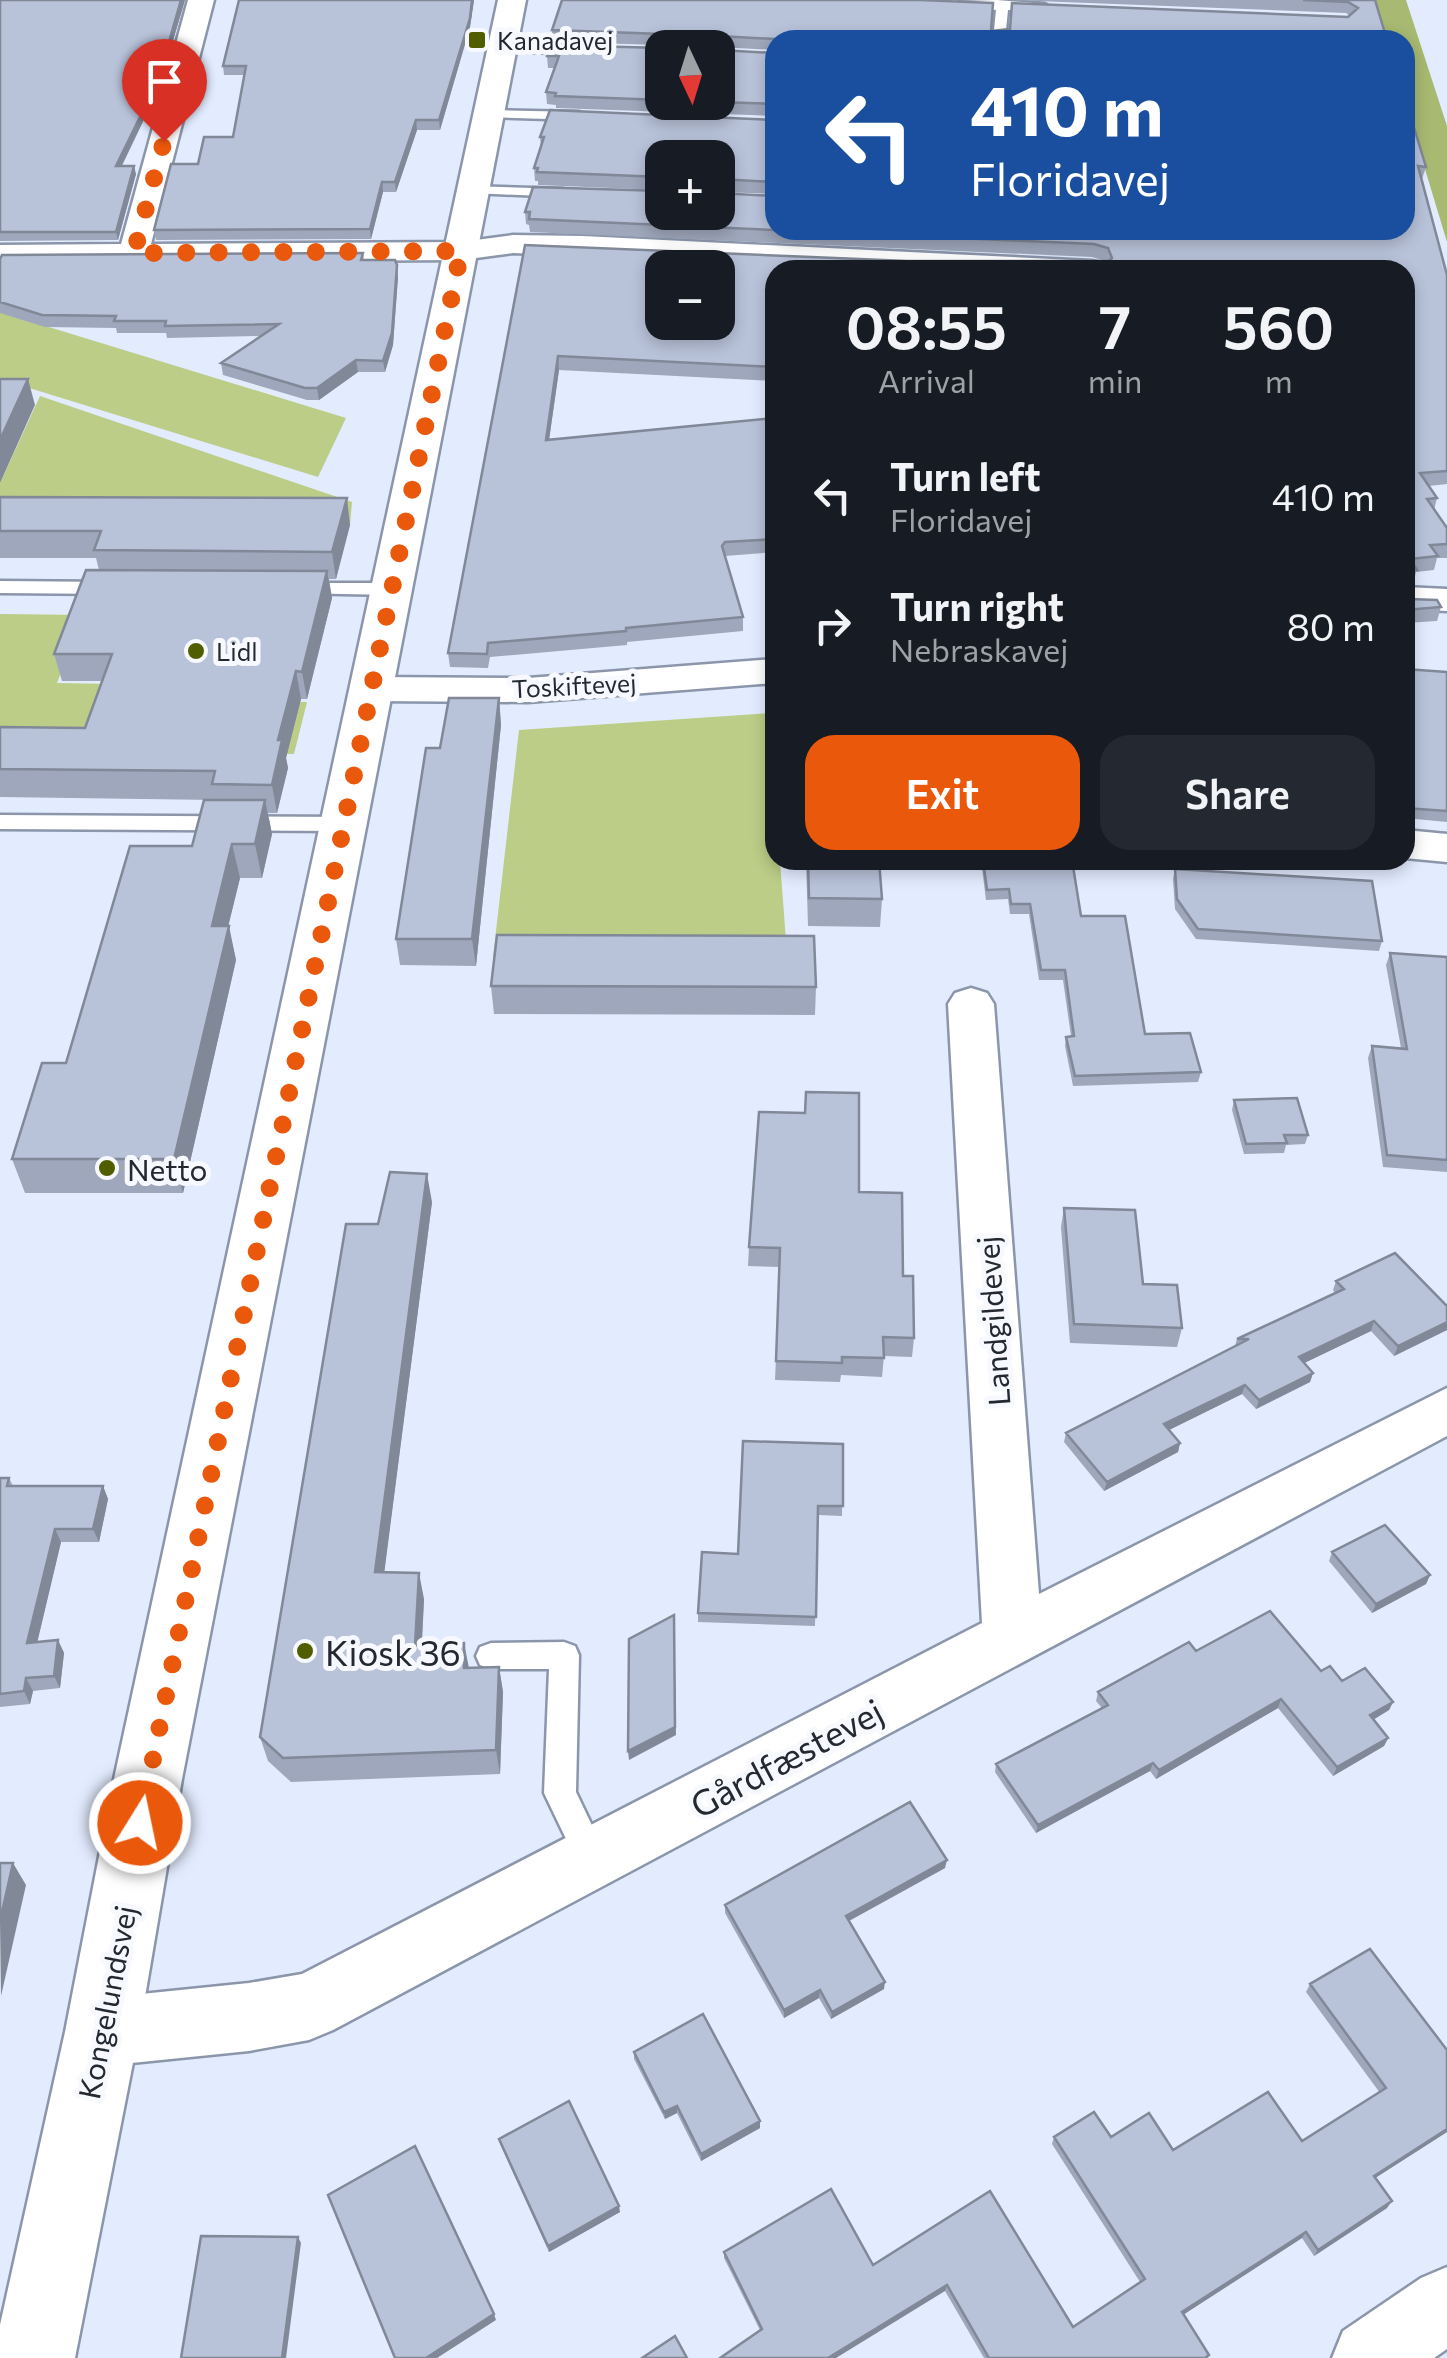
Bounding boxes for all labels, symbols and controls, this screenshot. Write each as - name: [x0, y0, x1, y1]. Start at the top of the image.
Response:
- place label: Kanadavej: [497, 25, 613, 55]
- marker: Kanadavej: [466, 29, 488, 51]
- north arrow: [645, 30, 735, 120]
- map controls: [645, 30, 735, 340]
- pin: [122, 39, 207, 142]
- icon: arrive: [137, 54, 192, 109]
- text: 410 m: [970, 65, 1163, 150]
- icon: left: [805, 70, 935, 200]
- button: +: [645, 140, 735, 230]
- text: Floridavej: [970, 150, 1170, 205]
- button: −: [645, 250, 735, 340]
- text: 08:55: [846, 288, 1007, 361]
- text: 7: [1099, 288, 1131, 361]
- text: 560: [1223, 288, 1334, 361]
- text: Arrival: [878, 360, 975, 400]
- text: min: [1088, 360, 1142, 400]
- text: m: [1265, 360, 1293, 400]
- text: Turn left: [890, 452, 1041, 499]
- icon: left: [805, 468, 860, 523]
- text: 410 m: [1272, 472, 1375, 519]
- text: Floridavej: [890, 499, 1032, 539]
- text: Turn right: [890, 582, 1064, 629]
- icon: right: [805, 598, 860, 653]
- text: 80 m: [1287, 602, 1375, 649]
- text: Nebraskavej: [890, 629, 1068, 669]
- place label: Lidl: [216, 636, 258, 666]
- marker: Lidl: [185, 640, 207, 662]
- street label: Toskiftevej: [511, 667, 637, 703]
- button: Exit: [805, 735, 1080, 850]
- button: Share: [1100, 735, 1375, 850]
- place label: Netto: [127, 1150, 208, 1187]
- marker: Netto: [96, 1157, 118, 1179]
- street label: Landgildevej: [968, 1235, 1016, 1407]
- place label: Kiosk 36: [325, 1630, 461, 1673]
- marker: Kiosk 36: [294, 1640, 316, 1662]
- street label: Gårdfæstevej: [682, 1688, 890, 1826]
- position arrow: [88, 1771, 192, 1875]
- street label: Kongelundsvej: [69, 1902, 143, 2102]

